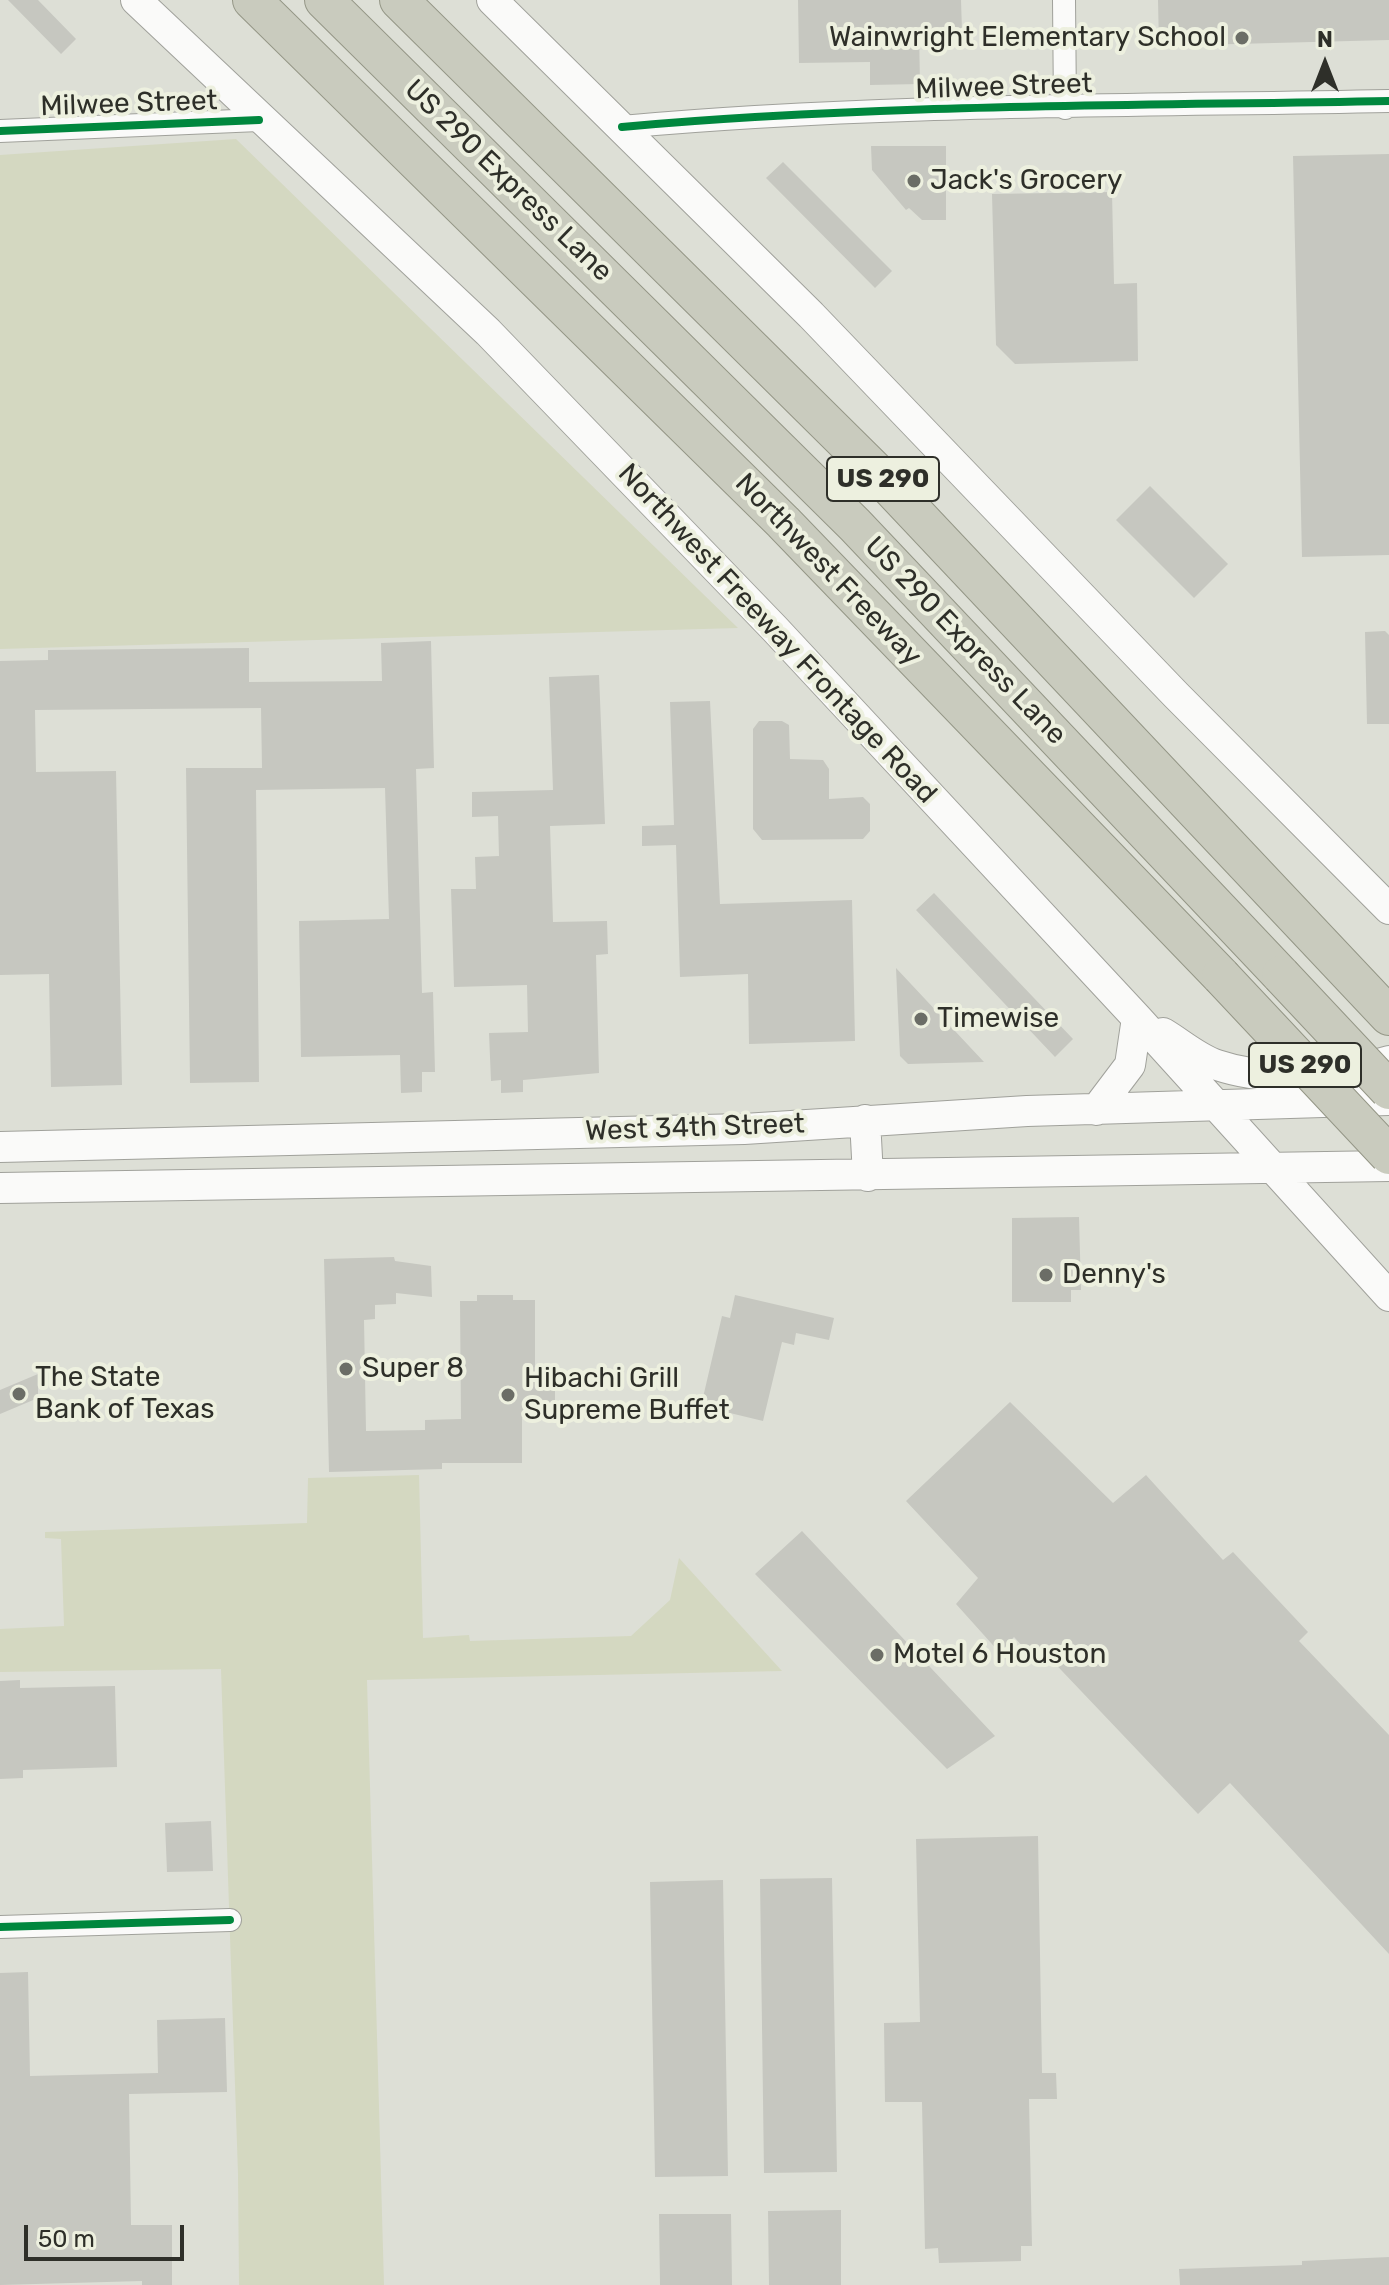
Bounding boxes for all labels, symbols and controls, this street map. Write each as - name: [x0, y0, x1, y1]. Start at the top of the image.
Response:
- place label: Wainwright Elementary School: [829, 21, 1226, 55]
- north arrow: [1285, 24, 1365, 104]
- text: N: [1317, 26, 1333, 53]
- marker: Wainwright Elementary School: [1233, 29, 1251, 47]
- street label: Milwee Street: [915, 67, 1093, 107]
- street label: US 290 Express Lane: [397, 73, 619, 289]
- street label: Milwee Street: [40, 84, 218, 124]
- place label: Jack's Grocery: [930, 164, 1122, 198]
- marker: Jack's Grocery: [905, 172, 923, 190]
- street label: Northwest Freeway Frontage Road: [611, 457, 943, 811]
- road number: US 290: [827, 457, 939, 501]
- street label: Northwest Freeway: [728, 467, 928, 673]
- street label: US 290 Express Lane: [857, 530, 1073, 752]
- place label: Timewise: [937, 1002, 1059, 1036]
- marker: Timewise: [912, 1010, 930, 1028]
- road number: US 290: [1249, 1043, 1361, 1087]
- street label: West 34th Street: [585, 1107, 805, 1149]
- place label: Denny's: [1062, 1258, 1166, 1292]
- marker: Denny's: [1037, 1266, 1055, 1284]
- place label: Super 8: [362, 1352, 464, 1386]
- marker: Super 8: [337, 1360, 355, 1378]
- place label: The State Bank of Texas: [35, 1361, 215, 1427]
- place label: Hibachi Grill Supreme Buffet: [524, 1362, 730, 1428]
- marker: The State Bank of Texas: [10, 1385, 28, 1403]
- marker: Hibachi Grill Supreme Buffet: [499, 1386, 517, 1404]
- place label: Motel 6 Houston: [893, 1638, 1106, 1672]
- marker: Motel 6 Houston: [868, 1646, 886, 1664]
- scale bar: [28, 2209, 188, 2259]
- text: 50 m: [38, 2225, 95, 2253]

